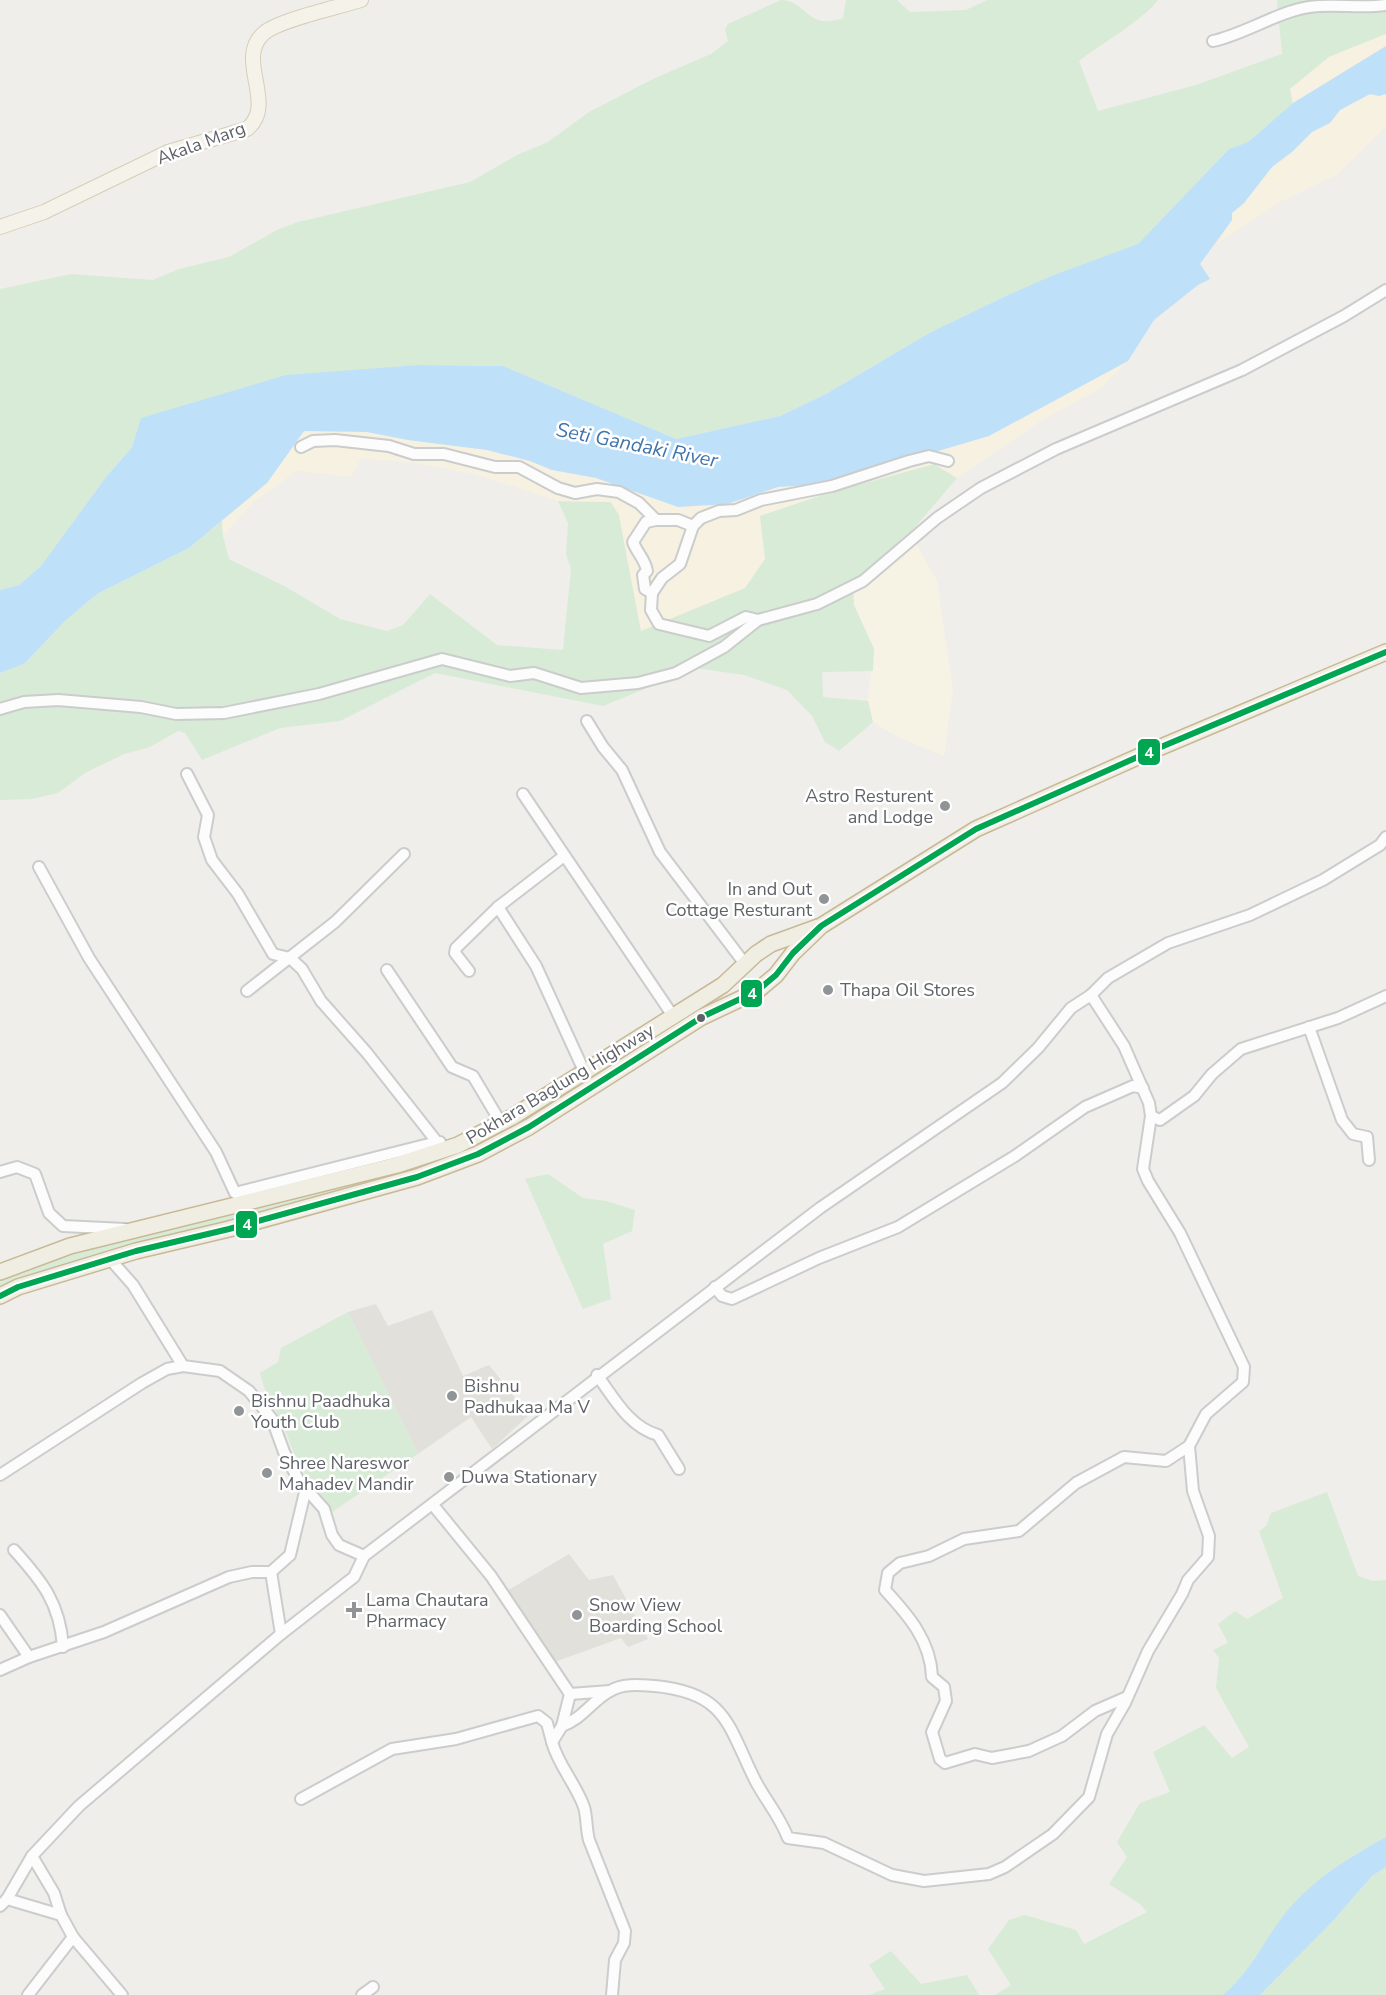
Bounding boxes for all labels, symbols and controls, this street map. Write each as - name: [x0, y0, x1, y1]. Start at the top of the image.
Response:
- street label: Akala Marg: [153, 116, 249, 170]
- water label: Seti Gandaki River: [554, 416, 721, 474]
- line badge: 4: [1137, 738, 1161, 766]
- text: 4: [1144, 742, 1154, 764]
- place label: Astro Resturent and Lodge: [805, 784, 934, 829]
- marker: Astro Resturent and Lodge: [938, 799, 952, 813]
- place label: In and Out Cottage Resturant: [665, 877, 813, 922]
- marker: In and Out Cottage Resturant: [817, 892, 831, 906]
- place label: Thapa Oil Stores: [840, 978, 975, 1002]
- line badge: 4: [740, 979, 763, 1008]
- text: 4: [747, 983, 757, 1005]
- marker: Thapa Oil Stores: [821, 983, 835, 997]
- unlabelled marker: [695, 1012, 707, 1024]
- street label: Pokhara Baglung Highway: [461, 1018, 659, 1150]
- line badge: 4: [235, 1210, 258, 1239]
- text: 4: [242, 1214, 252, 1236]
- place label: Bishnu Padhukaa Ma V: [464, 1374, 590, 1419]
- place label: Bishnu Paadhuka Youth Club: [250, 1389, 390, 1434]
- marker: Bishnu Padhukaa Ma V: [445, 1389, 459, 1403]
- marker: Bishnu Paadhuka Youth Club: [232, 1404, 246, 1418]
- place label: Shree Nareswor Mahadev Mandir: [279, 1451, 414, 1496]
- place label: Duwa Stationary: [461, 1465, 598, 1489]
- marker: Shree Nareswor Mahadev Mandir: [260, 1466, 274, 1480]
- marker: Duwa Stationary: [442, 1470, 456, 1484]
- place label: Lama Chautara Pharmacy: [366, 1588, 489, 1633]
- place label: Snow View Boarding School: [589, 1593, 723, 1638]
- marker: Lama Chautara Pharmacy: [347, 1603, 361, 1617]
- marker: Snow View Boarding School: [570, 1608, 584, 1622]

